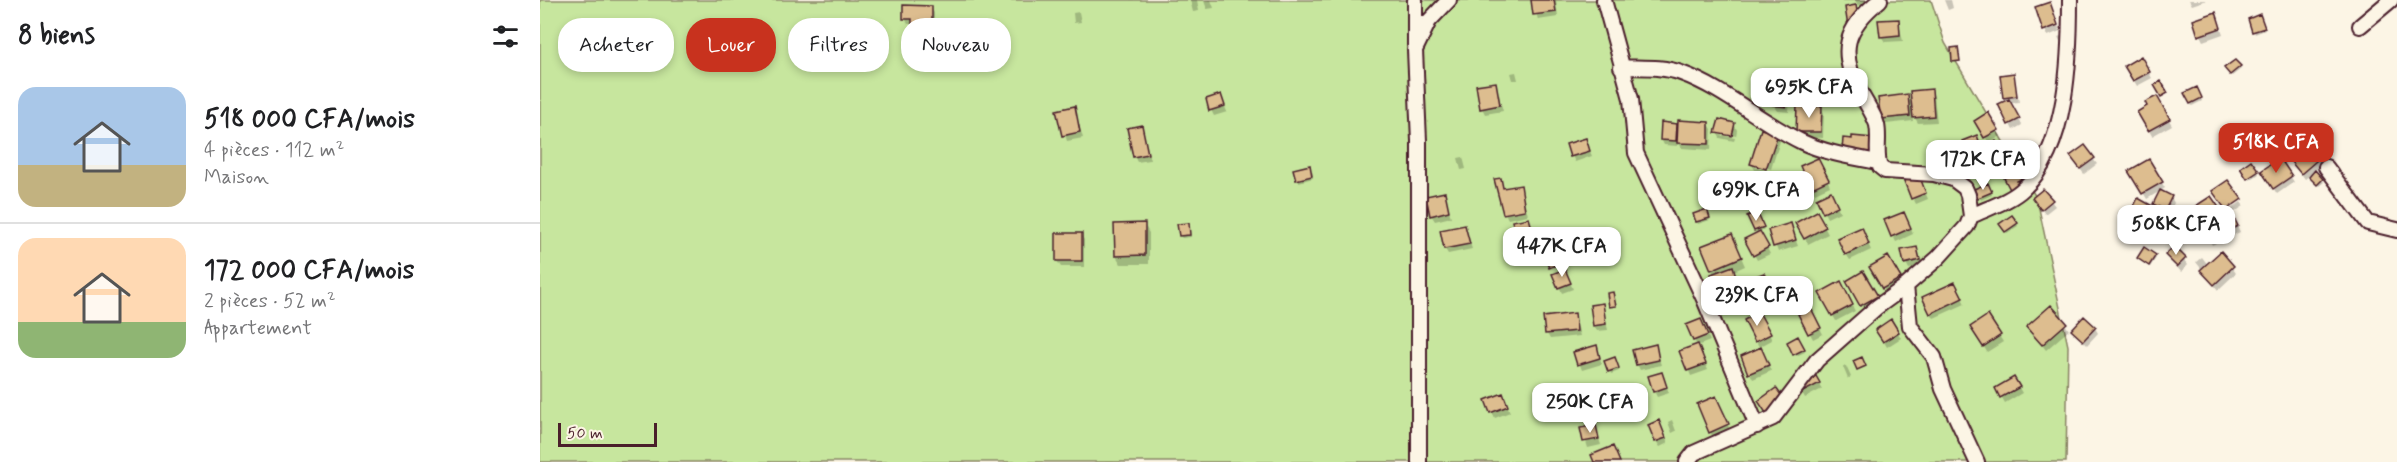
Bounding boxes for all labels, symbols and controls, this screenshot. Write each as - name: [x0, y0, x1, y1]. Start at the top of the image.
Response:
- chip: Acheter: [558, 18, 674, 72]
- chip: Louer: [686, 18, 776, 72]
- chip: Filtres: [788, 18, 889, 72]
- chip: Nouveau: [901, 18, 1011, 72]
- text: 8 biens: [18, 19, 95, 53]
- icon: filters: [489, 20, 522, 53]
- pin: 695K CFA: [1747, 68, 1871, 119]
- text: 695K CFA: [1765, 74, 1853, 101]
- text: 518 000 CFA/mois: [204, 103, 415, 137]
- icon: home: [66, 111, 138, 183]
- pin: 518K CFA: [2214, 123, 2338, 174]
- text: 518K CFA: [2233, 129, 2319, 156]
- text: 4 pièces · 112 m²: [204, 137, 344, 164]
- pin: 172K CFA: [1921, 140, 2045, 191]
- text: 172K CFA: [1940, 146, 2026, 173]
- text: Maison: [204, 164, 269, 191]
- pin: 699K CFA: [1694, 171, 1818, 222]
- text: 699K CFA: [1712, 177, 1800, 204]
- pin: 508K CFA: [2114, 205, 2238, 256]
- text: 508K CFA: [2131, 211, 2221, 238]
- pin: 447K CFA: [1500, 227, 1624, 278]
- text: 447K CFA: [1517, 233, 1607, 260]
- text: 172 000 CFA/mois: [204, 254, 414, 288]
- icon: home: [66, 262, 138, 334]
- pin: 239K CFA: [1695, 276, 1819, 327]
- text: 239K CFA: [1715, 282, 1799, 309]
- text: 2 pièces · 52 m²: [204, 288, 336, 315]
- text: Appartement: [204, 315, 312, 342]
- pin: 250K CFA: [1528, 383, 1652, 434]
- text: 250K CFA: [1546, 389, 1634, 416]
- scale bar: [558, 420, 657, 448]
- text: 50 m: [567, 423, 603, 444]

